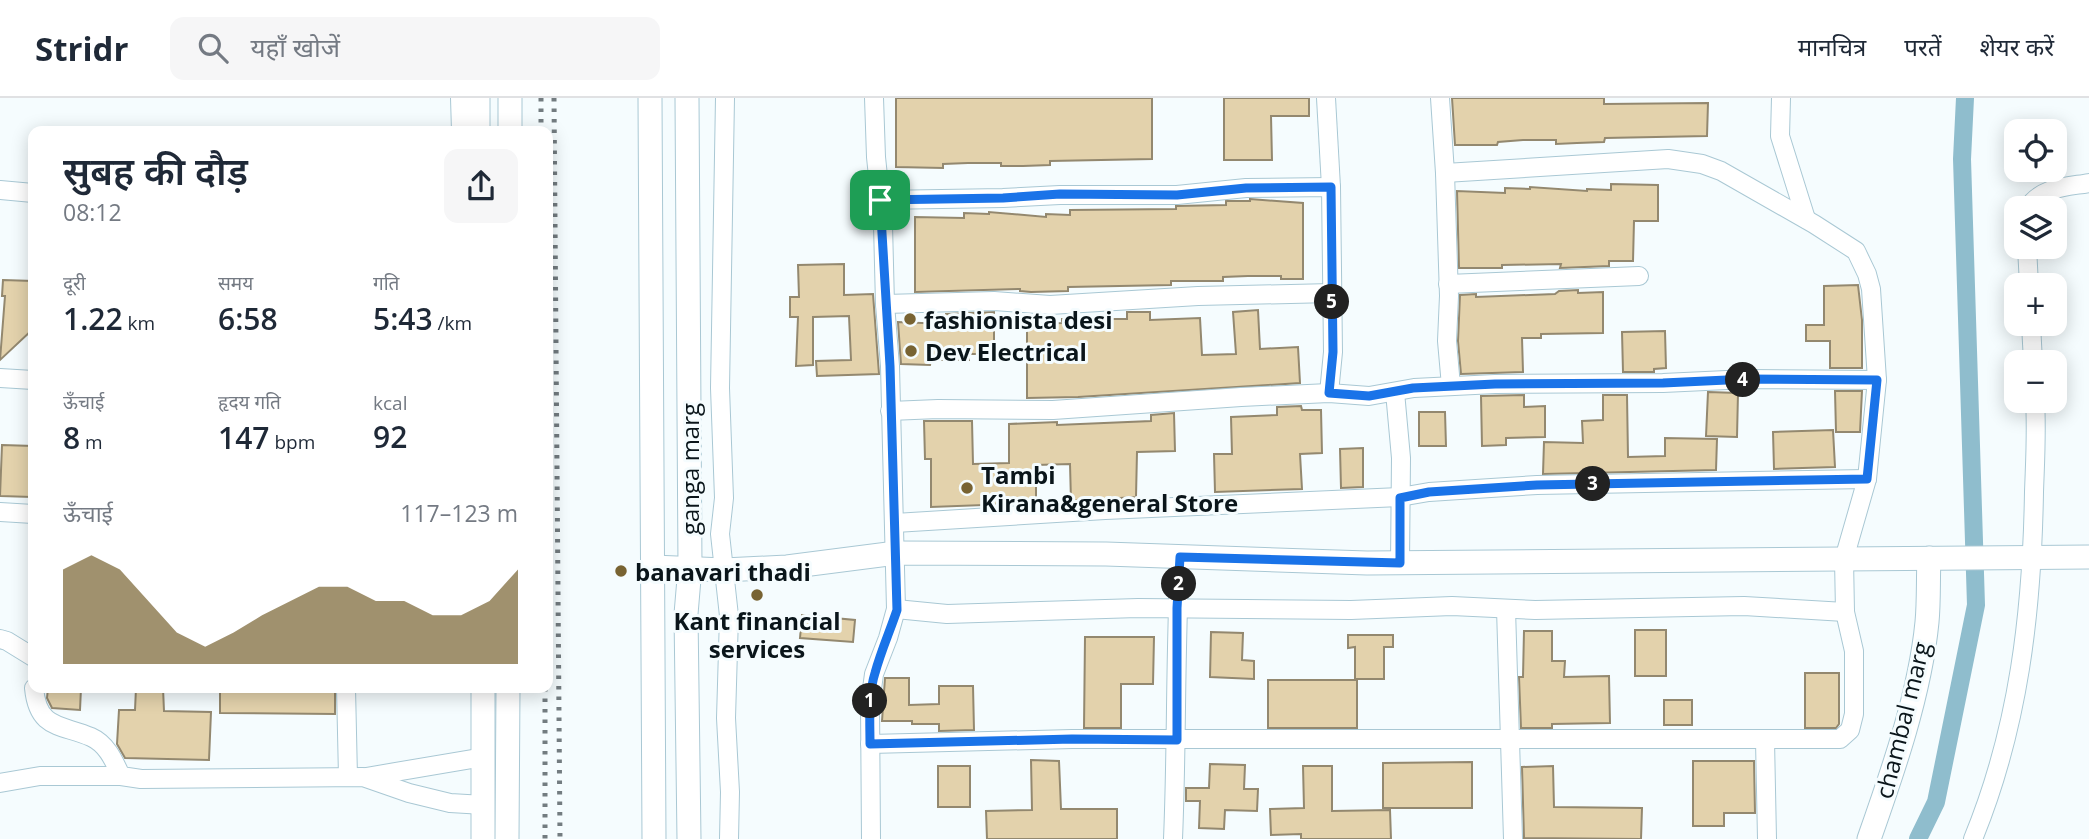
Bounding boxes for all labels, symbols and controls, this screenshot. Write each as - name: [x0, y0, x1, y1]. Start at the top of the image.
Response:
- search box: [170, 17, 660, 80]
- text: Stridr: [35, 26, 128, 71]
- icon: search: [194, 29, 232, 67]
- text: यहाँ खोजें: [250, 29, 340, 65]
- text: मानचित्र: [1798, 30, 1866, 63]
- text: परतें: [1904, 30, 1941, 63]
- text: शेयर करें: [1979, 30, 2054, 63]
- map controls: [2004, 119, 2067, 413]
- button: locate: [2004, 119, 2067, 182]
- text: सुबह की दौड़: [63, 144, 248, 196]
- button: share: [444, 149, 518, 223]
- pin: [850, 170, 910, 230]
- icon: arrive: [861, 181, 899, 219]
- text: 08:12: [63, 196, 122, 228]
- button: layers: [2004, 196, 2067, 259]
- text: दूरी: [63, 270, 86, 296]
- text: समय: [218, 270, 253, 296]
- text: गति: [373, 270, 399, 296]
- button: +: [2004, 273, 2067, 336]
- pin: 5: [1314, 284, 1350, 320]
- text: 5: [1326, 288, 1337, 314]
- text: 1.22: [63, 298, 123, 339]
- text: 6:58: [218, 298, 278, 339]
- text: 5:43: [373, 298, 433, 339]
- place label: fashionista desi: [924, 303, 1112, 336]
- text: km: [123, 310, 155, 336]
- text: /km: [433, 310, 472, 336]
- marker: fashionista desi: [902, 311, 918, 327]
- place label: Dev Electrical: [925, 335, 1087, 368]
- marker: Dev Electrical: [903, 343, 919, 359]
- button: −: [2004, 350, 2067, 413]
- pin: 4: [1726, 362, 1760, 398]
- text: 4: [1737, 366, 1748, 392]
- text: ऊँचाई: [63, 389, 104, 415]
- text: हृदय गति: [218, 389, 281, 415]
- text: kcal: [373, 390, 407, 416]
- street label: ganga marg: [673, 403, 706, 535]
- text: 92: [373, 416, 407, 457]
- text: 8: [63, 417, 80, 458]
- text: 147: [218, 417, 269, 458]
- text: m: [80, 429, 103, 455]
- text: bpm: [269, 429, 315, 455]
- place label: Tambi Kirana&general Store: [981, 458, 1238, 519]
- pin: 3: [1576, 466, 1610, 502]
- text: 3: [1587, 470, 1598, 496]
- marker: Tambi Kirana&general Store: [959, 480, 975, 496]
- text: ऊँचाई: [63, 497, 113, 529]
- text: 117–123 m: [400, 497, 518, 529]
- place label: banavari thadi: [635, 555, 811, 588]
- marker: banavari thadi: [613, 563, 629, 579]
- pin: 2: [1162, 566, 1196, 602]
- text: 2: [1173, 570, 1184, 596]
- marker: Kant financial services: [749, 587, 765, 603]
- place label: Kant financial services: [674, 604, 841, 665]
- street label: chambal marg: [1867, 638, 1937, 802]
- pin: 1: [852, 684, 888, 718]
- text: 1: [864, 687, 875, 713]

